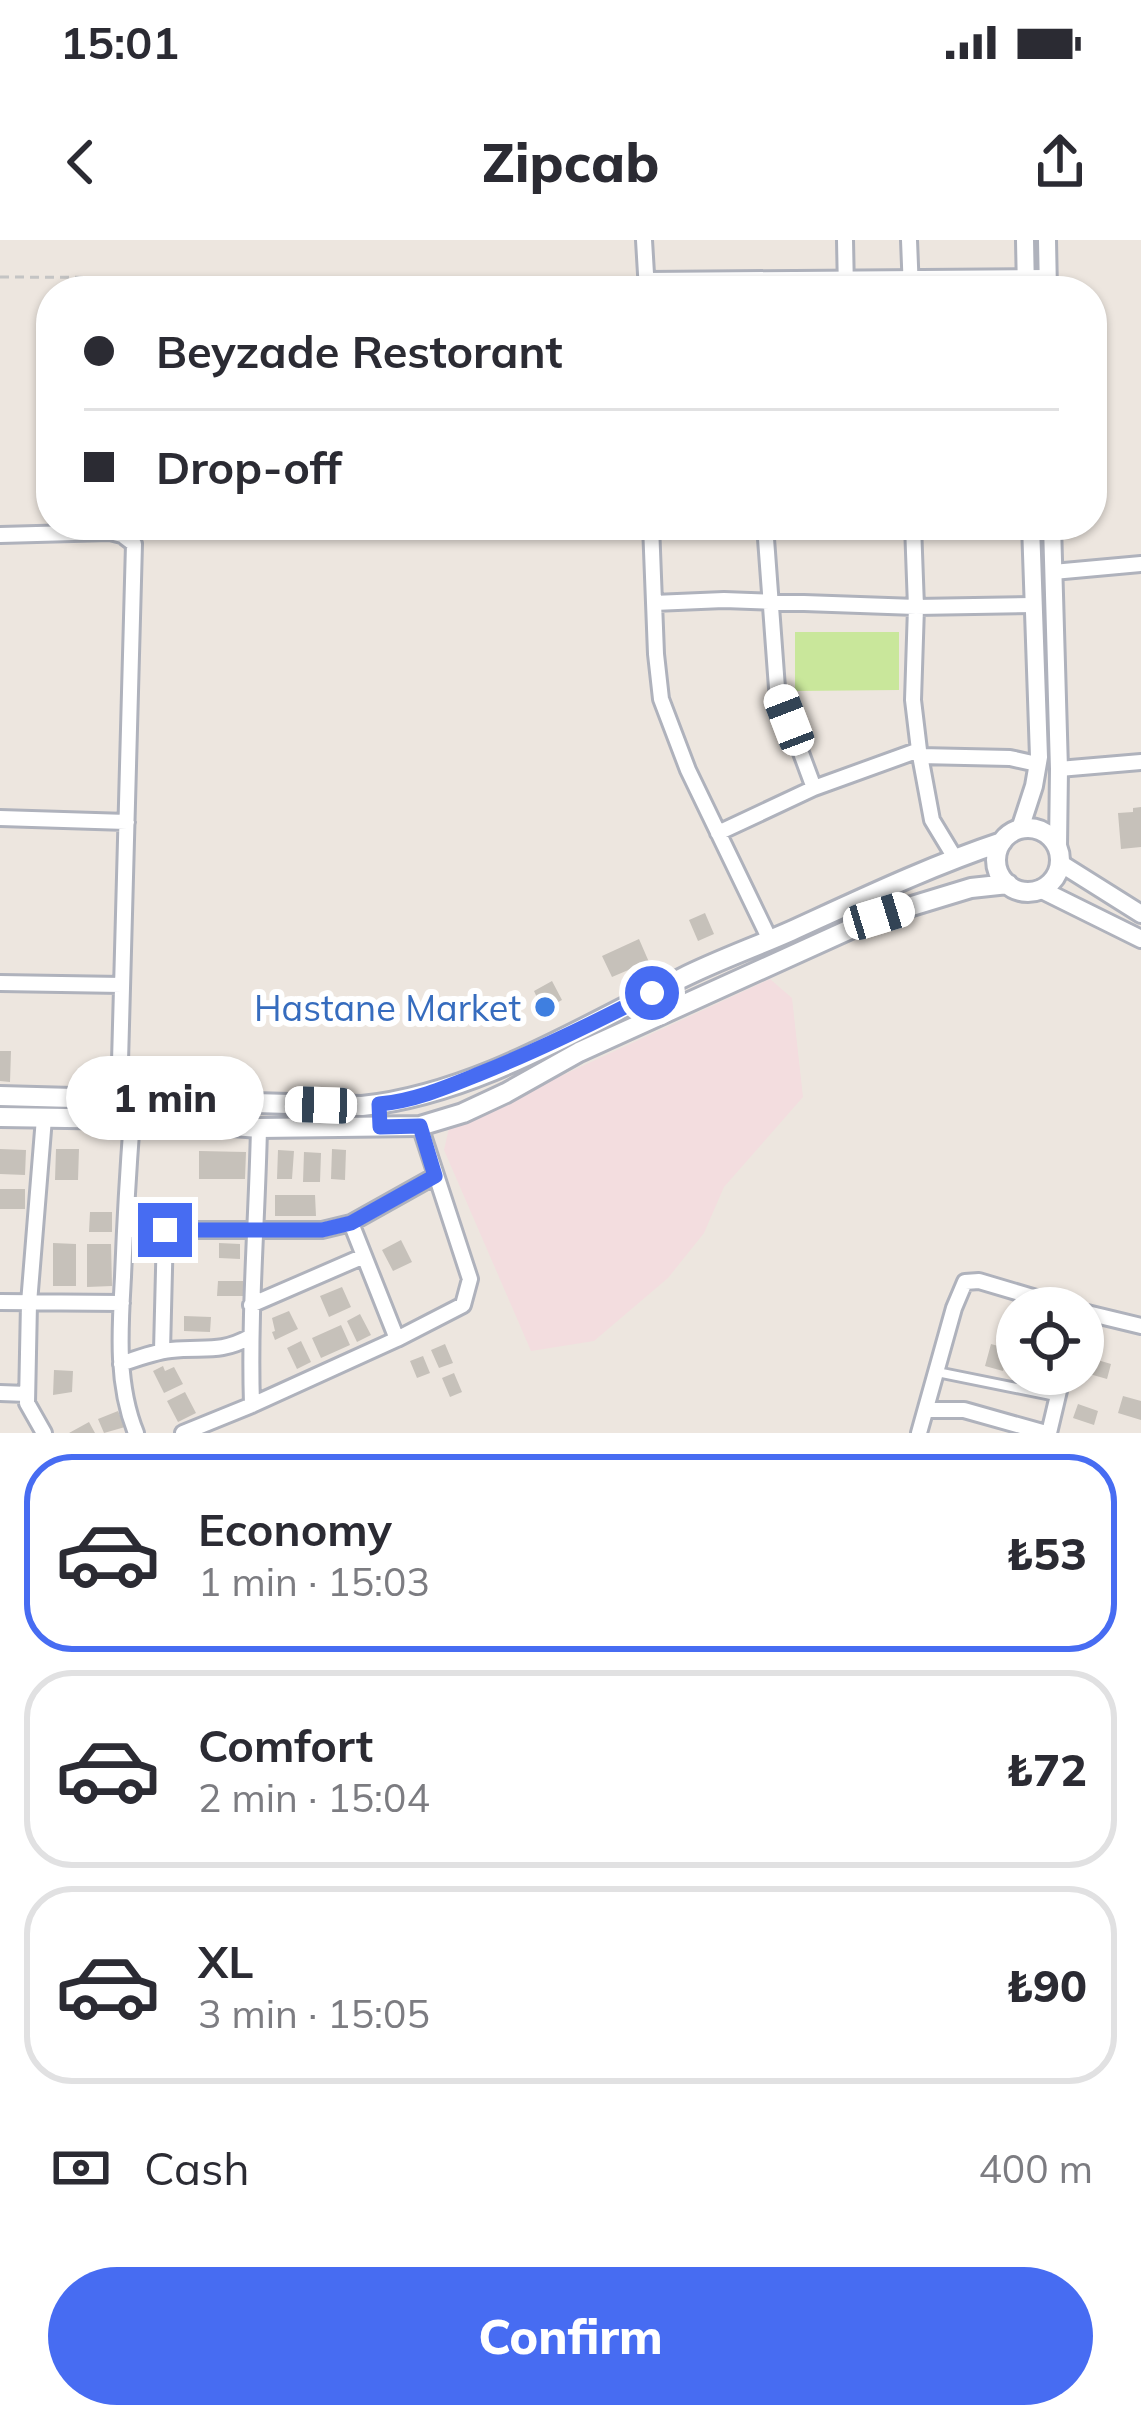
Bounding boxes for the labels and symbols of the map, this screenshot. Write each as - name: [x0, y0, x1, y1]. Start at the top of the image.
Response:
- car: [759, 680, 819, 760]
- car: [839, 888, 919, 944]
- route start: [625, 966, 679, 1020]
- place label: Hastane Market: [254, 985, 521, 1030]
- marker: Hastane Market: [532, 994, 558, 1020]
- callout: 1 min: [66, 1056, 264, 1140]
- car: [284, 1086, 358, 1124]
- route end: [138, 1203, 192, 1257]

